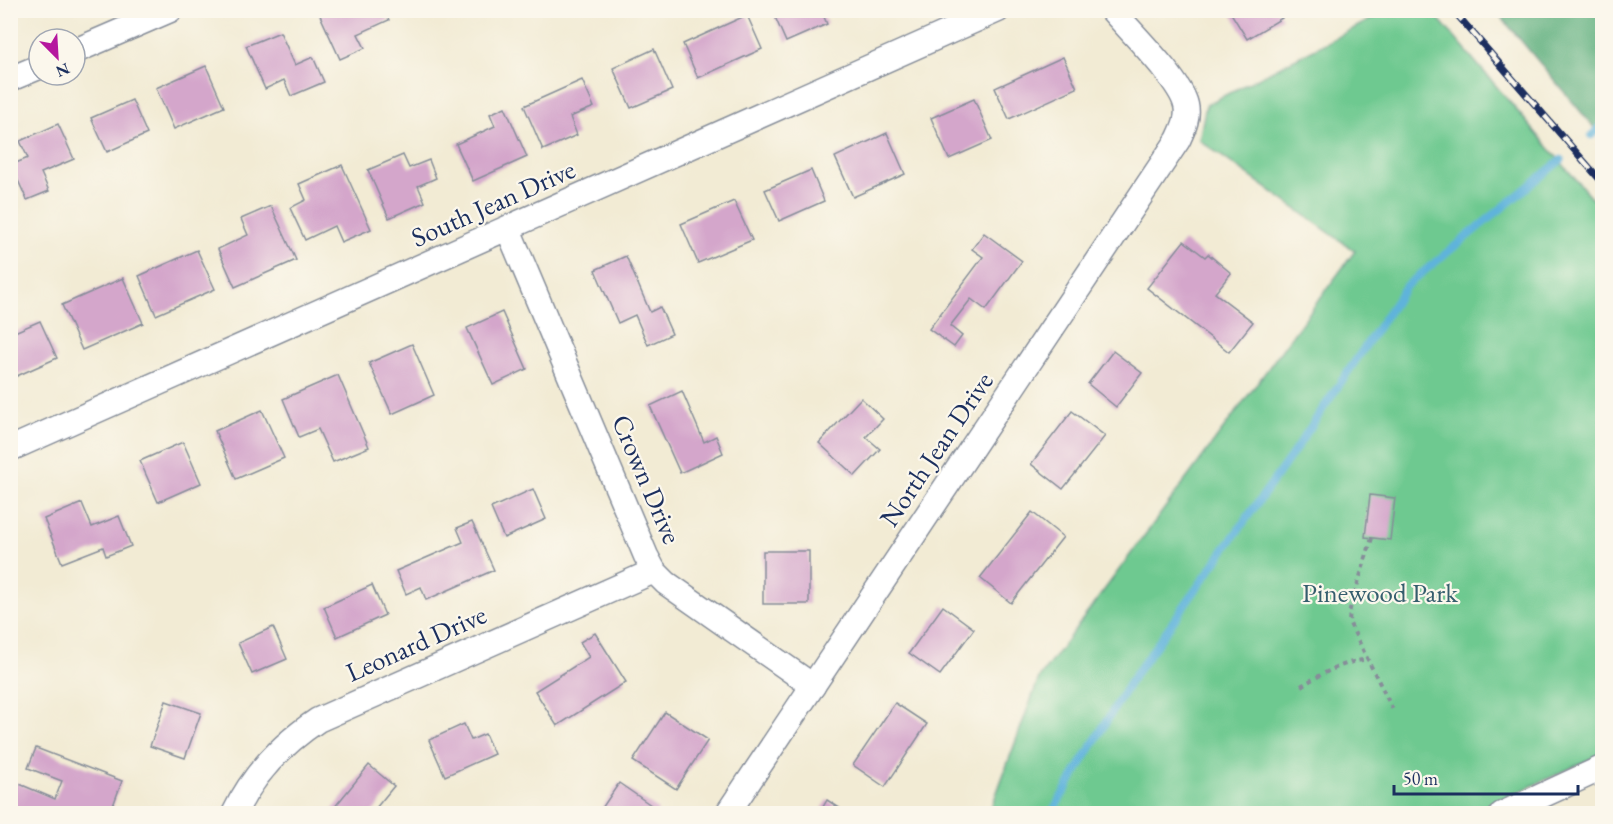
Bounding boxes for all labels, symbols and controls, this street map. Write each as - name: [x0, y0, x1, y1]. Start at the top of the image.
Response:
- north arrow: [27, 27, 87, 87]
- text: N: [53, 58, 73, 82]
- street label: South Jean Drive: [406, 151, 580, 255]
- street label: North Jean Drive: [871, 365, 1001, 533]
- street label: Crown Drive: [604, 409, 690, 549]
- park label: Pinewood Park: [1302, 575, 1458, 610]
- street label: Leonard Drive: [340, 596, 492, 690]
- scale bar: [1394, 758, 1578, 796]
- text: 50 m: [1403, 767, 1438, 790]

